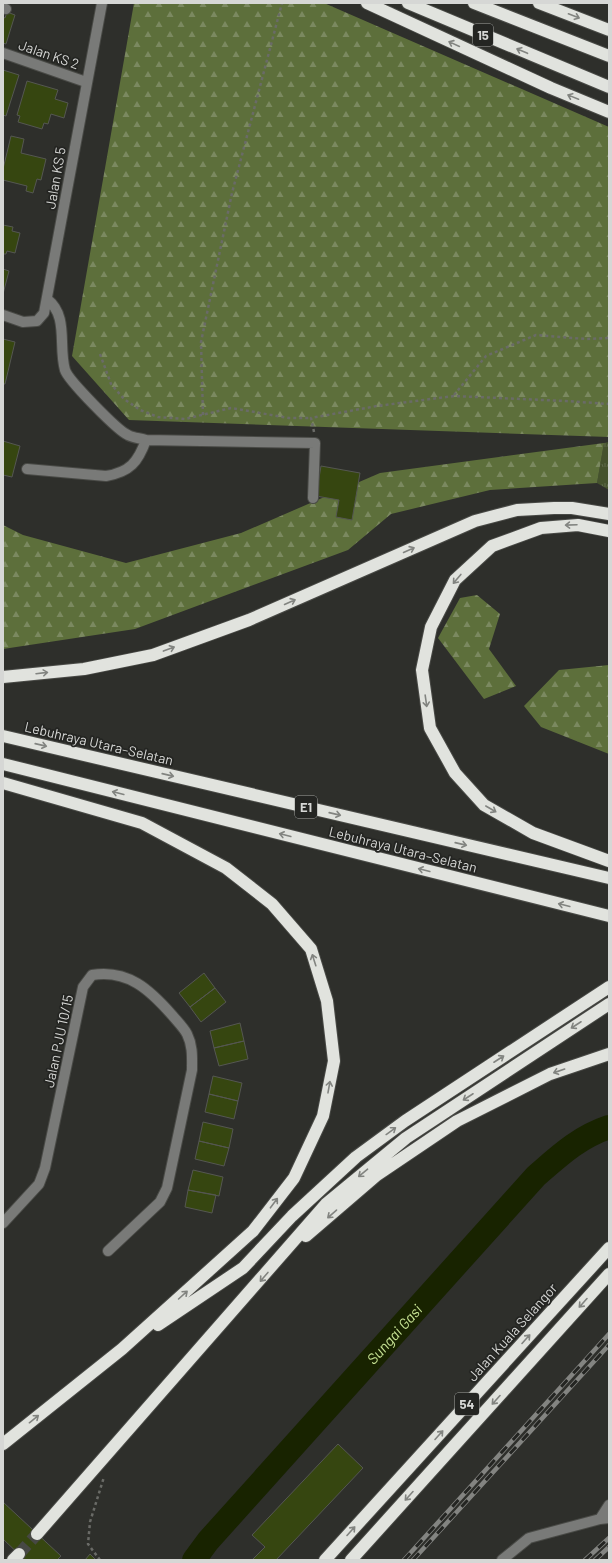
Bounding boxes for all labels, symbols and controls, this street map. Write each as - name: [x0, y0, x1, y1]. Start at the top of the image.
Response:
- one-way arrow: [568, 13, 580, 20]
- road number: 15: [473, 24, 493, 46]
- street label: Jalan KS 2: [17, 36, 81, 72]
- one-way arrow: [449, 40, 461, 47]
- one-way arrow: [517, 47, 529, 54]
- one-way arrow: [567, 93, 579, 101]
- street label: Jalan KS 5: [41, 146, 69, 210]
- one-way arrow: [565, 521, 578, 529]
- one-way arrow: [403, 546, 415, 553]
- one-way arrow: [453, 574, 462, 584]
- one-way arrow: [284, 598, 296, 605]
- one-way arrow: [163, 645, 176, 652]
- one-way arrow: [35, 670, 48, 677]
- one-way arrow: [422, 694, 430, 707]
- street label: Lebuhraya Utara–Selatan: [23, 718, 175, 768]
- one-way arrow: [34, 741, 47, 749]
- one-way arrow: [161, 771, 174, 779]
- one-way arrow: [112, 789, 125, 796]
- road number: E1: [295, 796, 317, 818]
- one-way arrow: [485, 805, 497, 813]
- one-way arrow: [328, 811, 341, 818]
- street label: Lebuhraya Utara–Selatan: [327, 822, 479, 876]
- one-way arrow: [278, 831, 291, 838]
- one-way arrow: [455, 840, 468, 848]
- one-way arrow: [418, 866, 431, 873]
- one-way arrow: [558, 901, 571, 908]
- one-way arrow: [310, 954, 317, 967]
- street label: Jalan PJU 10/15: [40, 993, 76, 1089]
- one-way arrow: [571, 1021, 582, 1029]
- one-way arrow: [493, 1055, 504, 1063]
- one-way arrow: [552, 1068, 565, 1075]
- one-way arrow: [325, 1081, 333, 1094]
- one-way arrow: [463, 1093, 474, 1101]
- one-way arrow: [385, 1127, 396, 1136]
- one-way arrow: [358, 1169, 368, 1178]
- one-way arrow: [270, 1198, 279, 1209]
- one-way arrow: [327, 1210, 337, 1219]
- one-way arrow: [259, 1272, 268, 1282]
- street label: Jalan Kuala Selangor: [463, 1279, 561, 1385]
- one-way arrow: [177, 1290, 188, 1299]
- one-way arrow: [579, 1298, 588, 1308]
- water label: Sungai Gasi: [363, 1300, 426, 1367]
- one-way arrow: [521, 1334, 531, 1344]
- road number: 54: [455, 1393, 479, 1415]
- one-way arrow: [491, 1395, 500, 1405]
- one-way arrow: [28, 1415, 39, 1424]
- one-way arrow: [434, 1430, 443, 1440]
- one-way arrow: [404, 1491, 413, 1501]
- one-way arrow: [346, 1526, 356, 1536]

